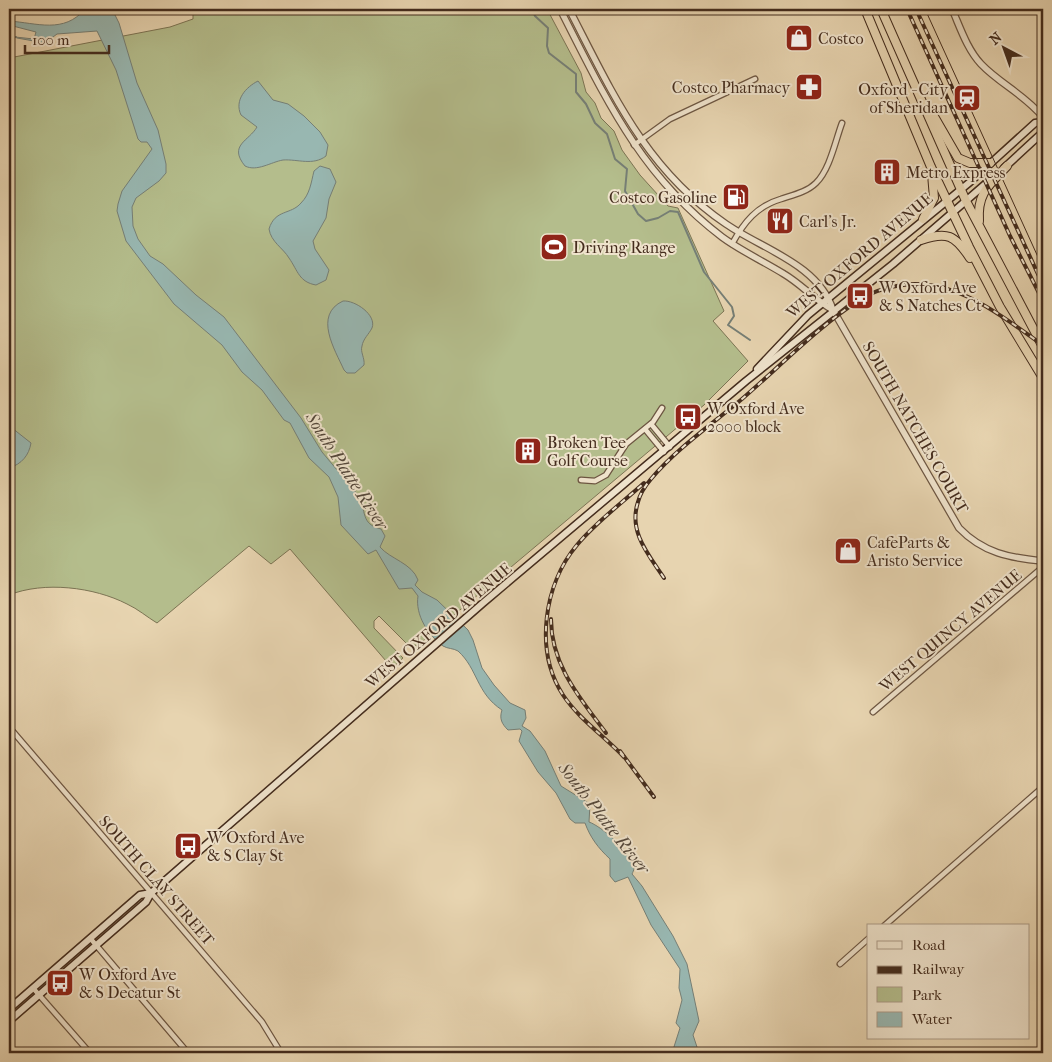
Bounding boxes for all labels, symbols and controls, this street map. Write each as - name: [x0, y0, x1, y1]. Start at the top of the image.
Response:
- scale bar: [25, 22, 109, 54]
- north arrow: [980, 22, 1030, 72]
- shop icon: Costco: [784, 23, 814, 53]
- text: N: [986, 28, 1006, 48]
- place label: Costco: [818, 29, 864, 48]
- text: 100 m: [32, 31, 70, 49]
- pharmacy icon: Costco Pharmacy: [794, 72, 824, 102]
- place label: Costco Pharmacy: [672, 78, 790, 97]
- place label: Oxford - City of Sheridan: [858, 80, 949, 117]
- station icon: Oxford - City of Sheridan: [952, 83, 982, 113]
- building icon: Metro Express: [872, 157, 902, 187]
- place label: Metro Express: [906, 163, 1006, 182]
- fuel station icon: Costco Gasoline: [721, 182, 751, 212]
- place label: Costco Gasoline: [609, 188, 717, 207]
- street label: WEST OXFORD AVENUE: [782, 189, 936, 323]
- restaurant icon: Carl's Jr.: [765, 206, 795, 236]
- place label: Carl's Jr.: [799, 212, 856, 231]
- sports icon: Driving Range: [539, 232, 569, 262]
- place label: Driving Range: [573, 238, 676, 257]
- place label: W Oxford Ave & S Natches Ct: [878, 278, 982, 315]
- bus stop icon: W Oxford Ave & S Natches Ct: [845, 281, 875, 311]
- street label: SOUTH NATCHES COURT: [859, 338, 973, 517]
- place label: W Oxford Ave 2000 block: [706, 399, 805, 436]
- bus stop icon: W Oxford Ave 2000 block: [673, 402, 703, 432]
- water label: South Platte River: [300, 408, 393, 536]
- place label: Broken Tee Golf Course: [547, 433, 628, 470]
- building icon: Broken Tee Golf Course: [513, 436, 543, 466]
- place label: CafeParts & Aristo Service: [866, 533, 963, 570]
- shop icon: CafeParts & Aristo Service: [833, 536, 863, 566]
- street label: WEST OXFORD AVENUE: [361, 559, 515, 693]
- street label: WEST QUINCY AVENUE: [875, 565, 1025, 696]
- water label: South Platte River: [553, 758, 655, 880]
- street label: SOUTH CLAY STREET: [95, 812, 218, 949]
- place label: W Oxford Ave & S Clay St: [206, 828, 305, 865]
- bus stop icon: W Oxford Ave & S Clay St: [173, 831, 203, 861]
- legend: [867, 924, 1030, 1040]
- text: Road: [912, 936, 946, 954]
- text: Railway: [912, 960, 965, 978]
- place label: W Oxford Ave & S Decatur St: [78, 965, 181, 1002]
- bus stop icon: W Oxford Ave & S Decatur St: [45, 968, 75, 998]
- text: Park: [912, 986, 942, 1004]
- text: Water: [911, 1010, 952, 1028]

